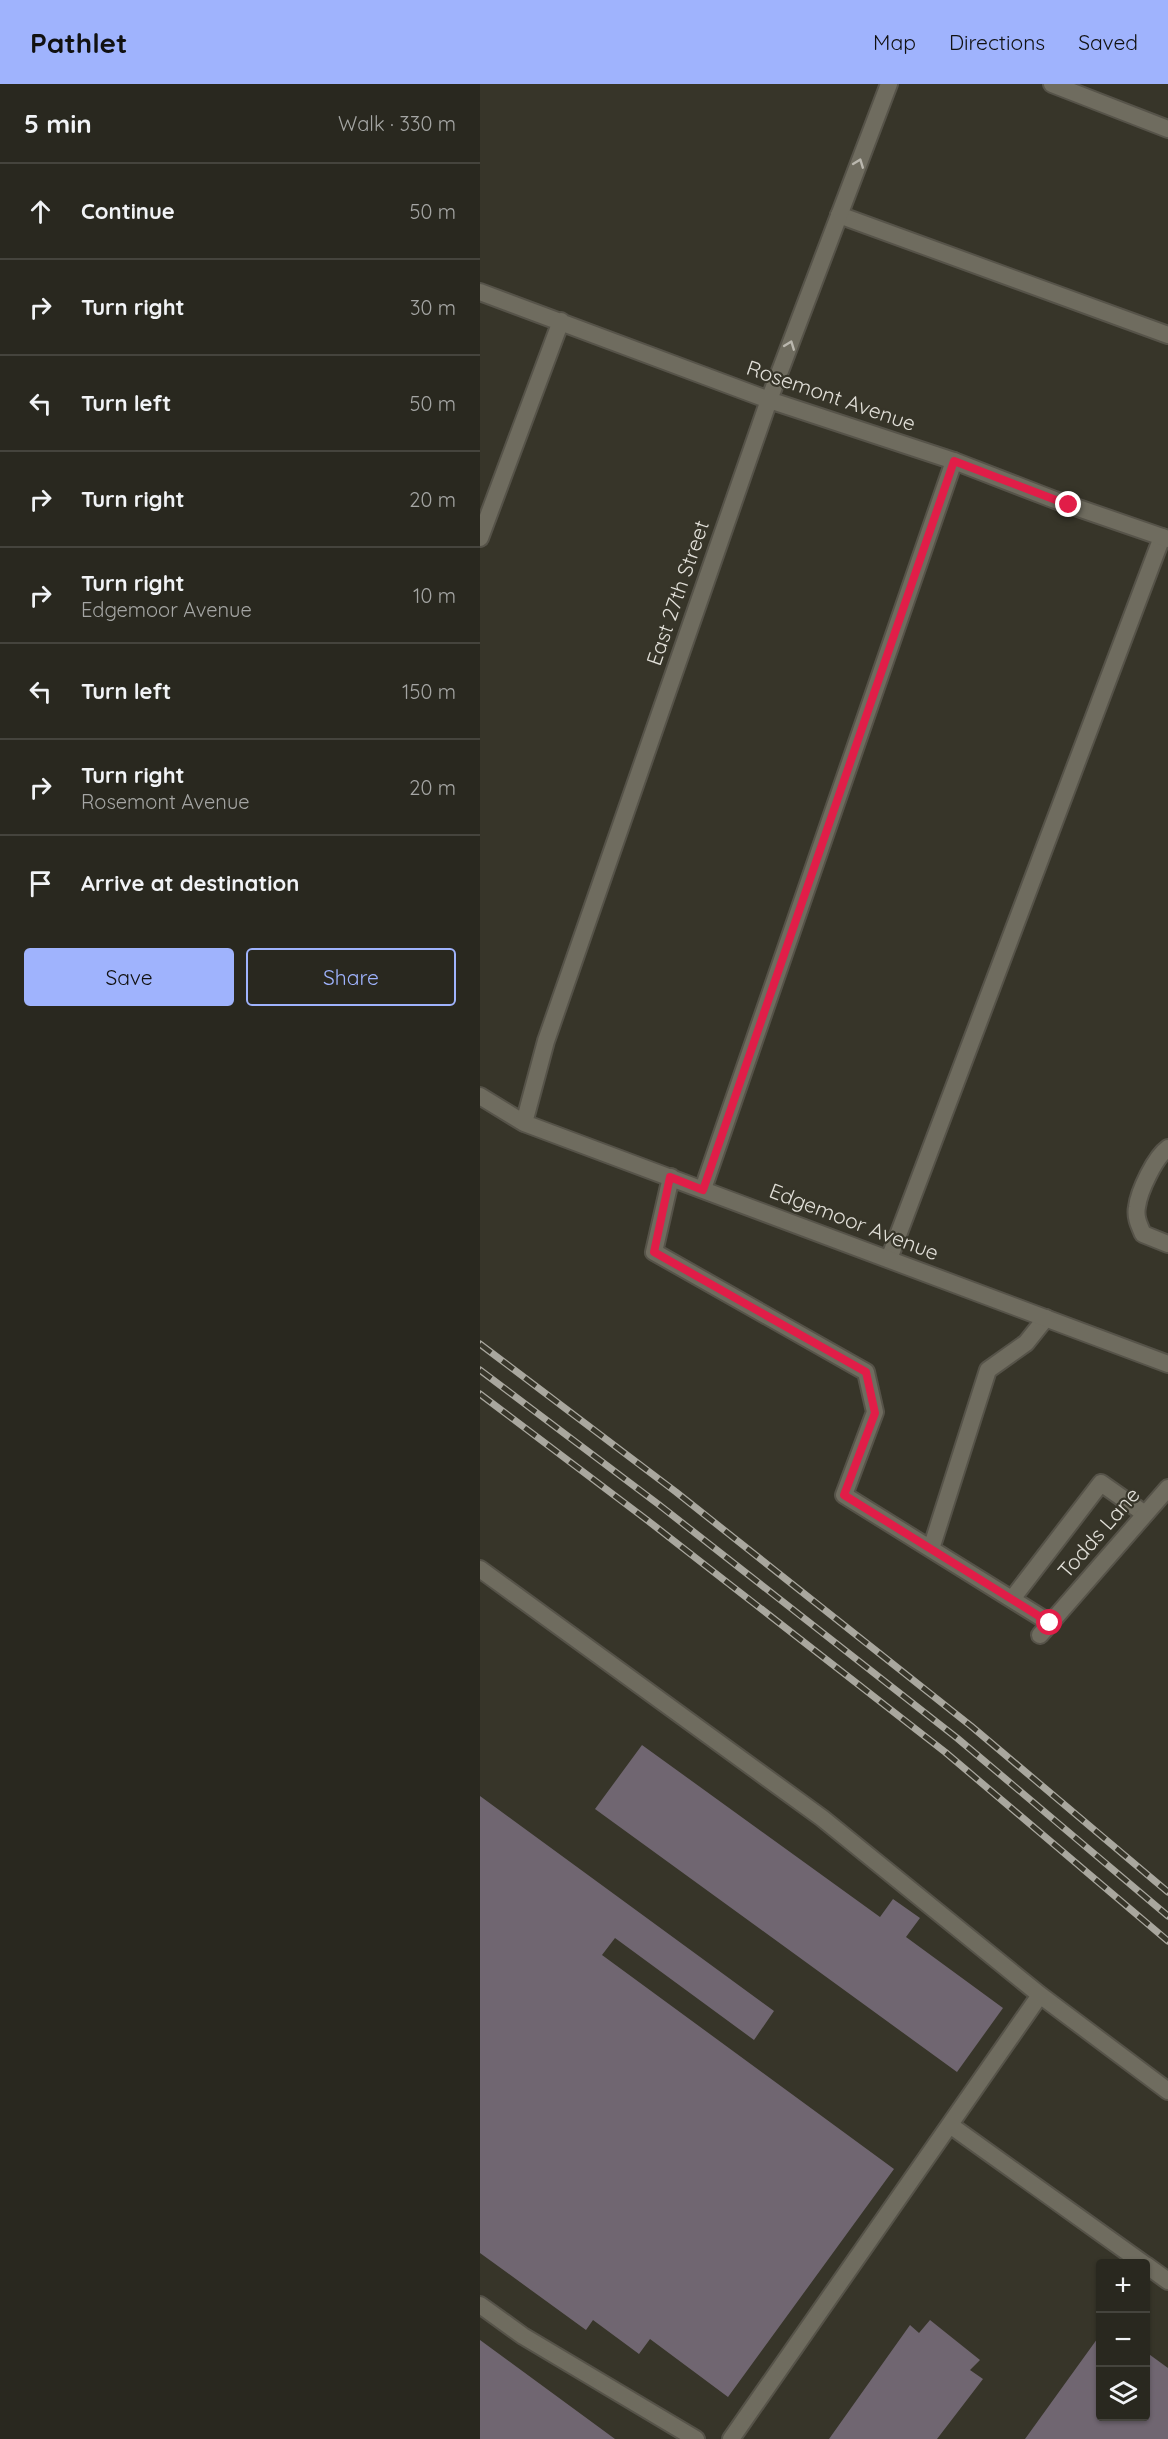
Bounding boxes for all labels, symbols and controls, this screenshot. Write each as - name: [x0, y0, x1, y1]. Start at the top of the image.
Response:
- text: Pathlet: [30, 25, 127, 60]
- text: Map: [873, 29, 916, 55]
- text: Directions: [949, 29, 1045, 55]
- text: Saved: [1078, 29, 1138, 55]
- text: 5 min: [24, 107, 92, 140]
- text: Walk · 330 m: [338, 111, 456, 136]
- one-way arrow: [852, 158, 864, 169]
- icon: ahead: [24, 195, 57, 228]
- text: Continue: [81, 197, 175, 225]
- text: 50 m: [410, 199, 456, 224]
- icon: right: [24, 291, 57, 324]
- text: Turn right: [81, 293, 185, 321]
- text: 30 m: [410, 295, 456, 320]
- one-way arrow: [783, 341, 795, 352]
- street label: Rosemont Avenue: [743, 354, 919, 436]
- icon: left: [24, 387, 57, 420]
- text: Turn left: [81, 389, 171, 417]
- text: 50 m: [410, 391, 456, 416]
- icon: right: [24, 483, 57, 516]
- text: Turn right: [81, 485, 185, 513]
- text: 20 m: [409, 487, 456, 512]
- route end: [1055, 491, 1081, 517]
- street label: East 27th Street: [640, 517, 714, 669]
- text: Turn right: [81, 569, 185, 597]
- icon: right: [24, 579, 57, 612]
- text: 10 m: [413, 583, 456, 608]
- text: Edgemoor Avenue: [81, 597, 252, 622]
- icon: left: [24, 675, 57, 708]
- text: Turn left: [81, 677, 171, 705]
- text: 150 m: [402, 679, 456, 704]
- text: Turn right: [81, 761, 185, 789]
- icon: right: [24, 771, 57, 804]
- text: 20 m: [409, 775, 456, 800]
- text: Rosemont Avenue: [81, 789, 250, 814]
- icon: arrive: [24, 867, 57, 900]
- text: Arrive at destination: [81, 869, 299, 897]
- button: Save: [24, 948, 234, 1006]
- button: Share: [246, 948, 456, 1006]
- street label: Edgemoor Avenue: [766, 1177, 943, 1265]
- street label: Todds Lane: [1052, 1482, 1145, 1583]
- route start: [1036, 1609, 1062, 1635]
- map controls: [1096, 2259, 1150, 2421]
- button: +: [1096, 2259, 1150, 2313]
- button: −: [1096, 2313, 1150, 2367]
- button: layers: [1096, 2367, 1150, 2421]

